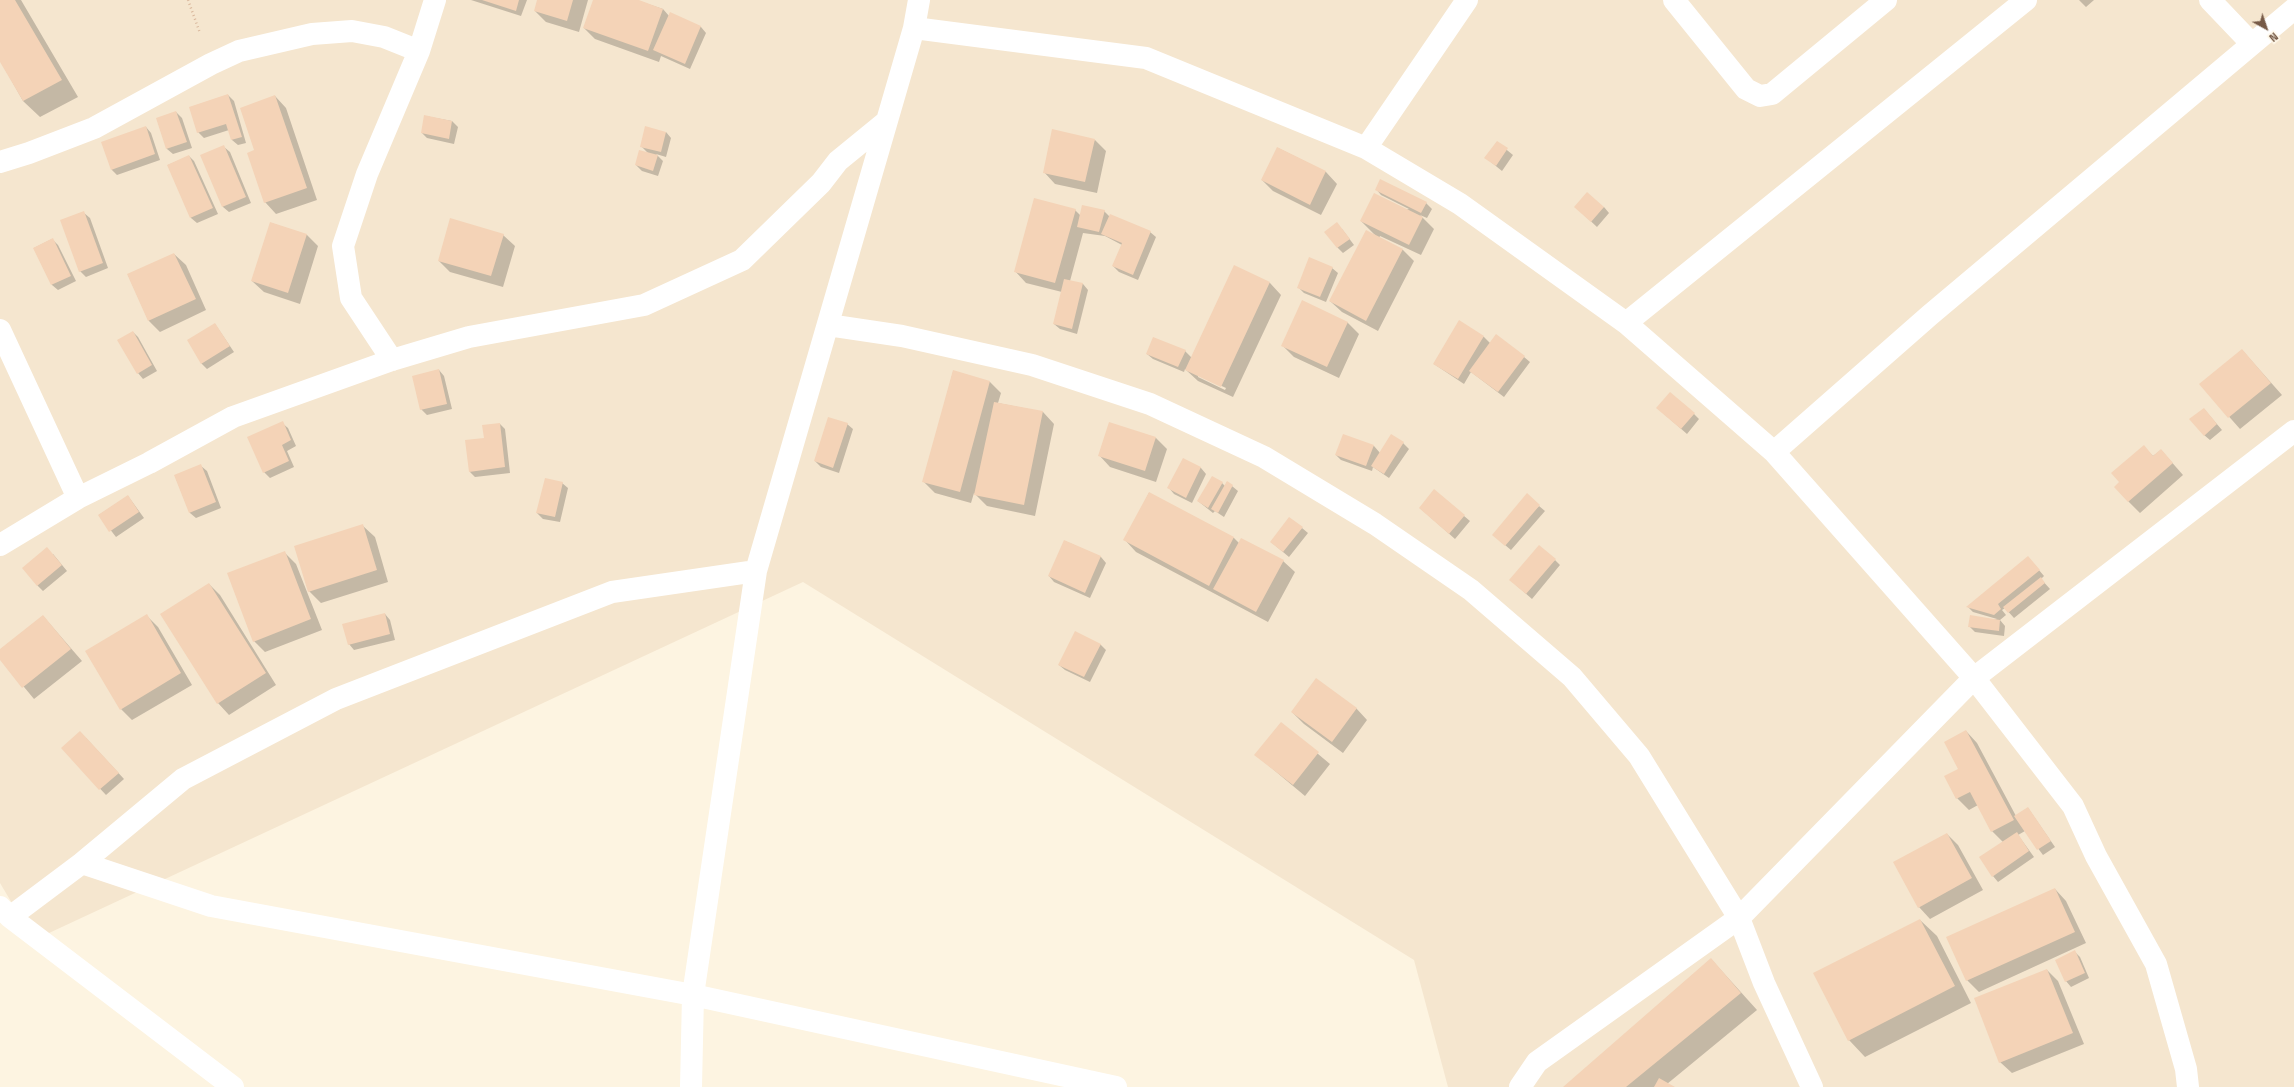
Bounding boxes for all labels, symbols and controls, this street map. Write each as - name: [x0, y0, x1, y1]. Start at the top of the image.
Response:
- north arrow: [2246, 8, 2286, 48]
- text: N: [2266, 29, 2282, 46]

